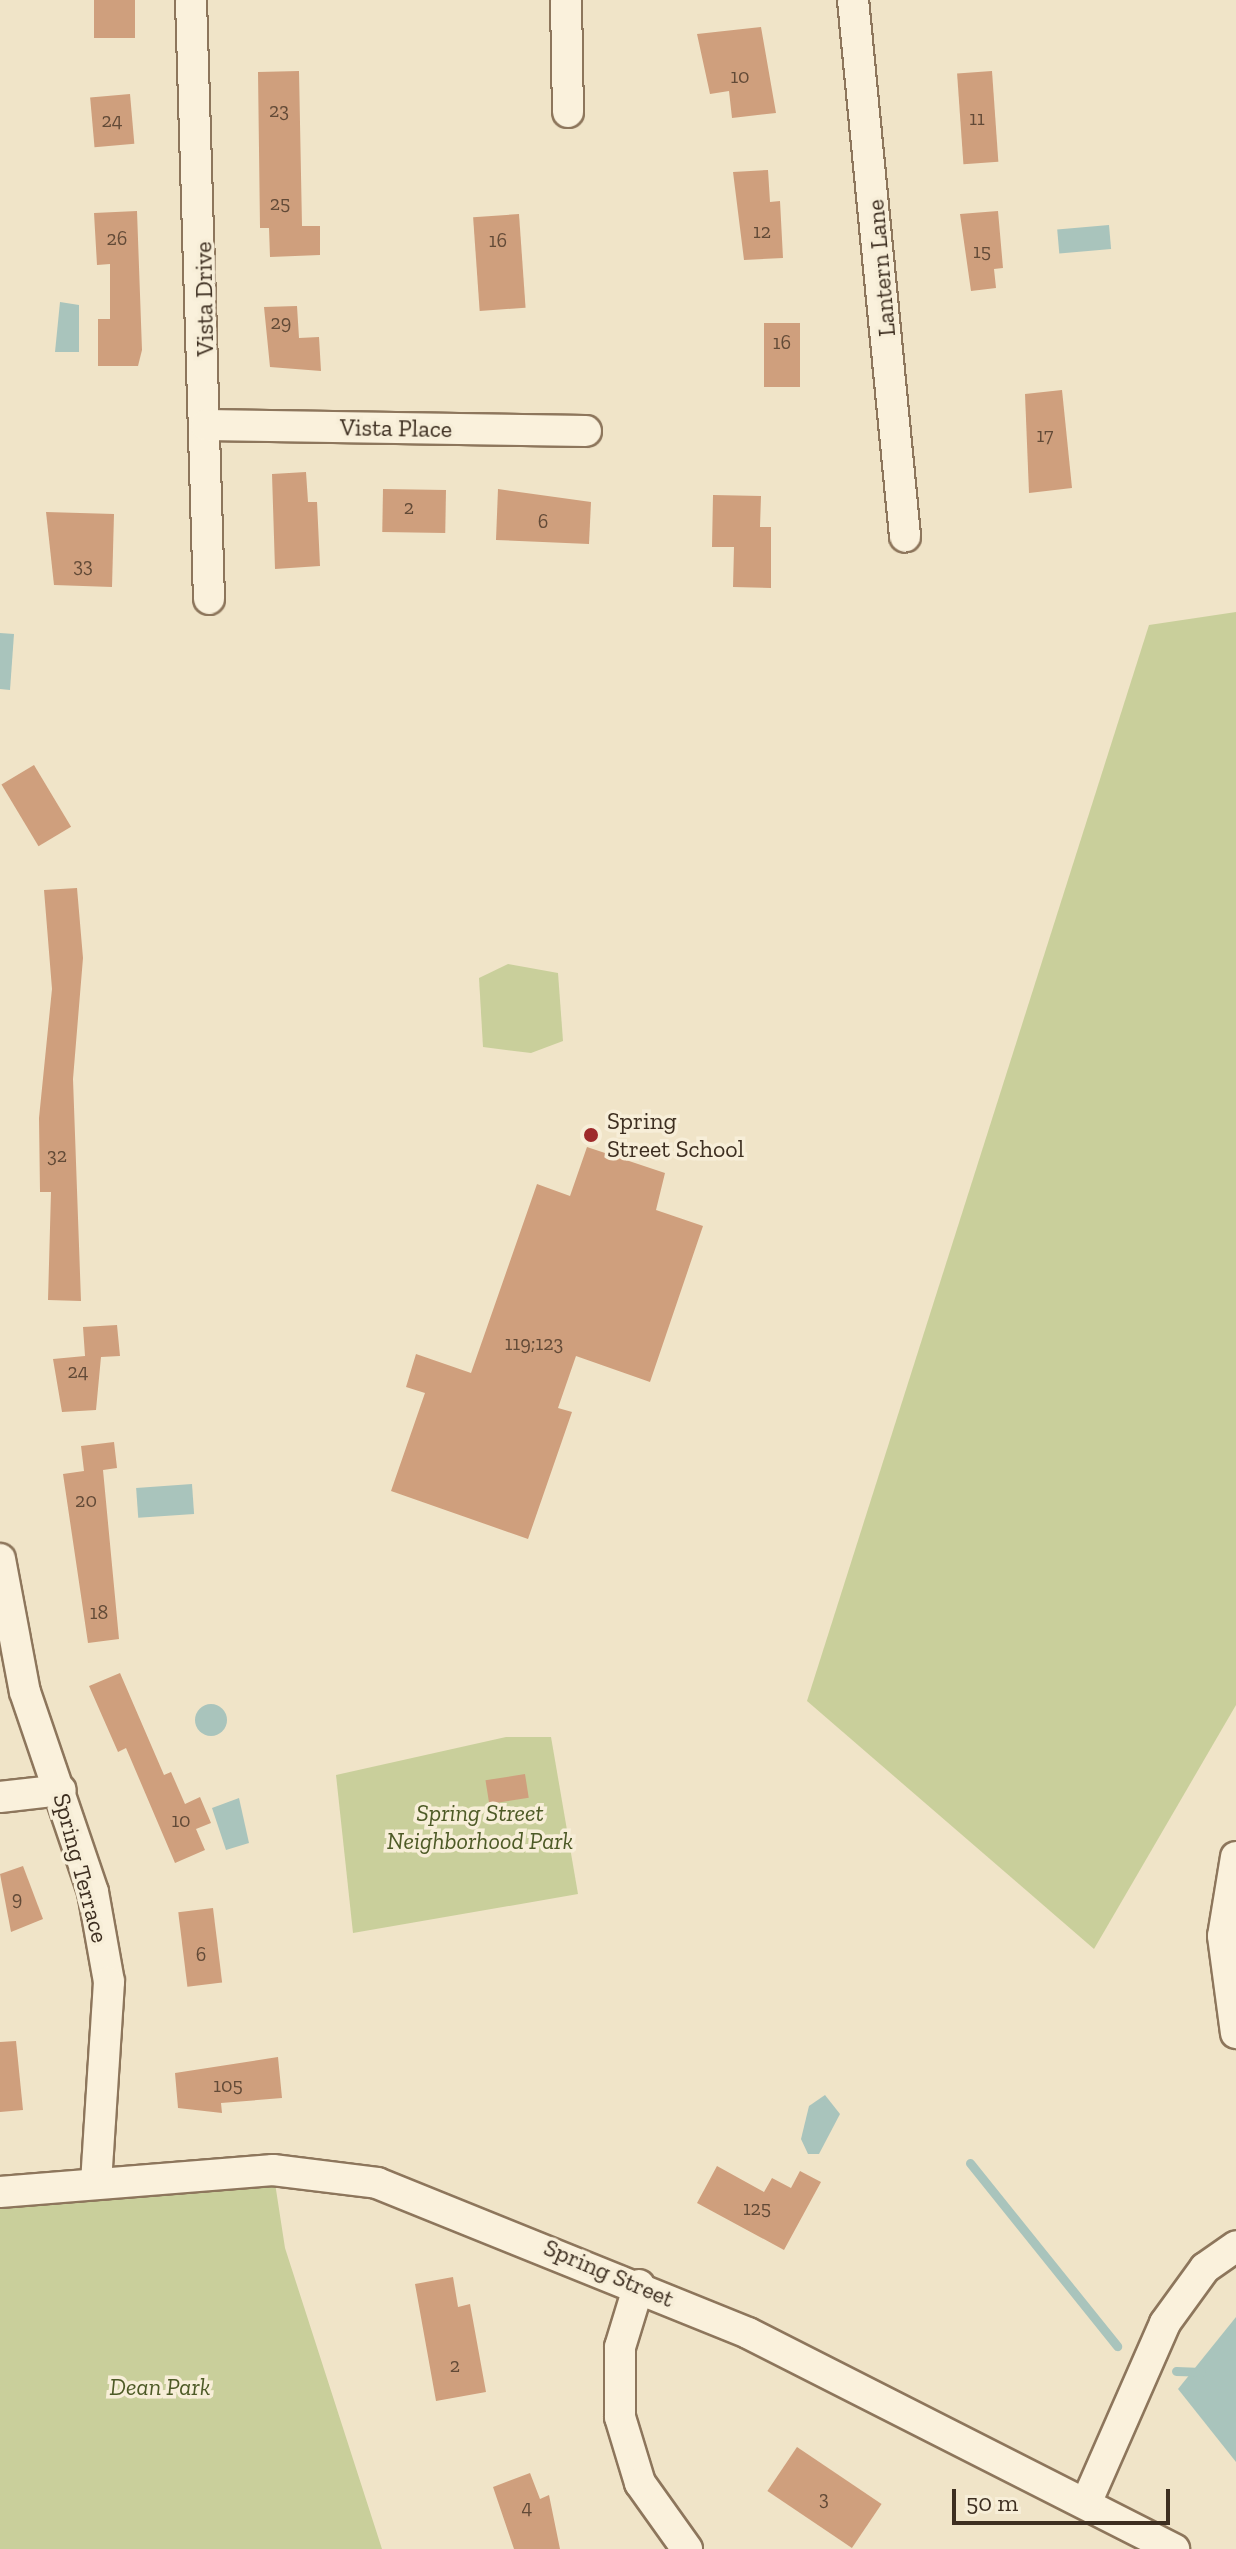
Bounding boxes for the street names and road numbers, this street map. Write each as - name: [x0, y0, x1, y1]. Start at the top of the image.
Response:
- street label: Lantern Lane: [861, 198, 901, 338]
- street label: Vista Drive: [189, 241, 219, 357]
- street label: Vista Place: [340, 413, 452, 443]
- street label: Spring Terrace: [47, 1790, 115, 1946]
- street label: Spring Street: [540, 2233, 678, 2313]

